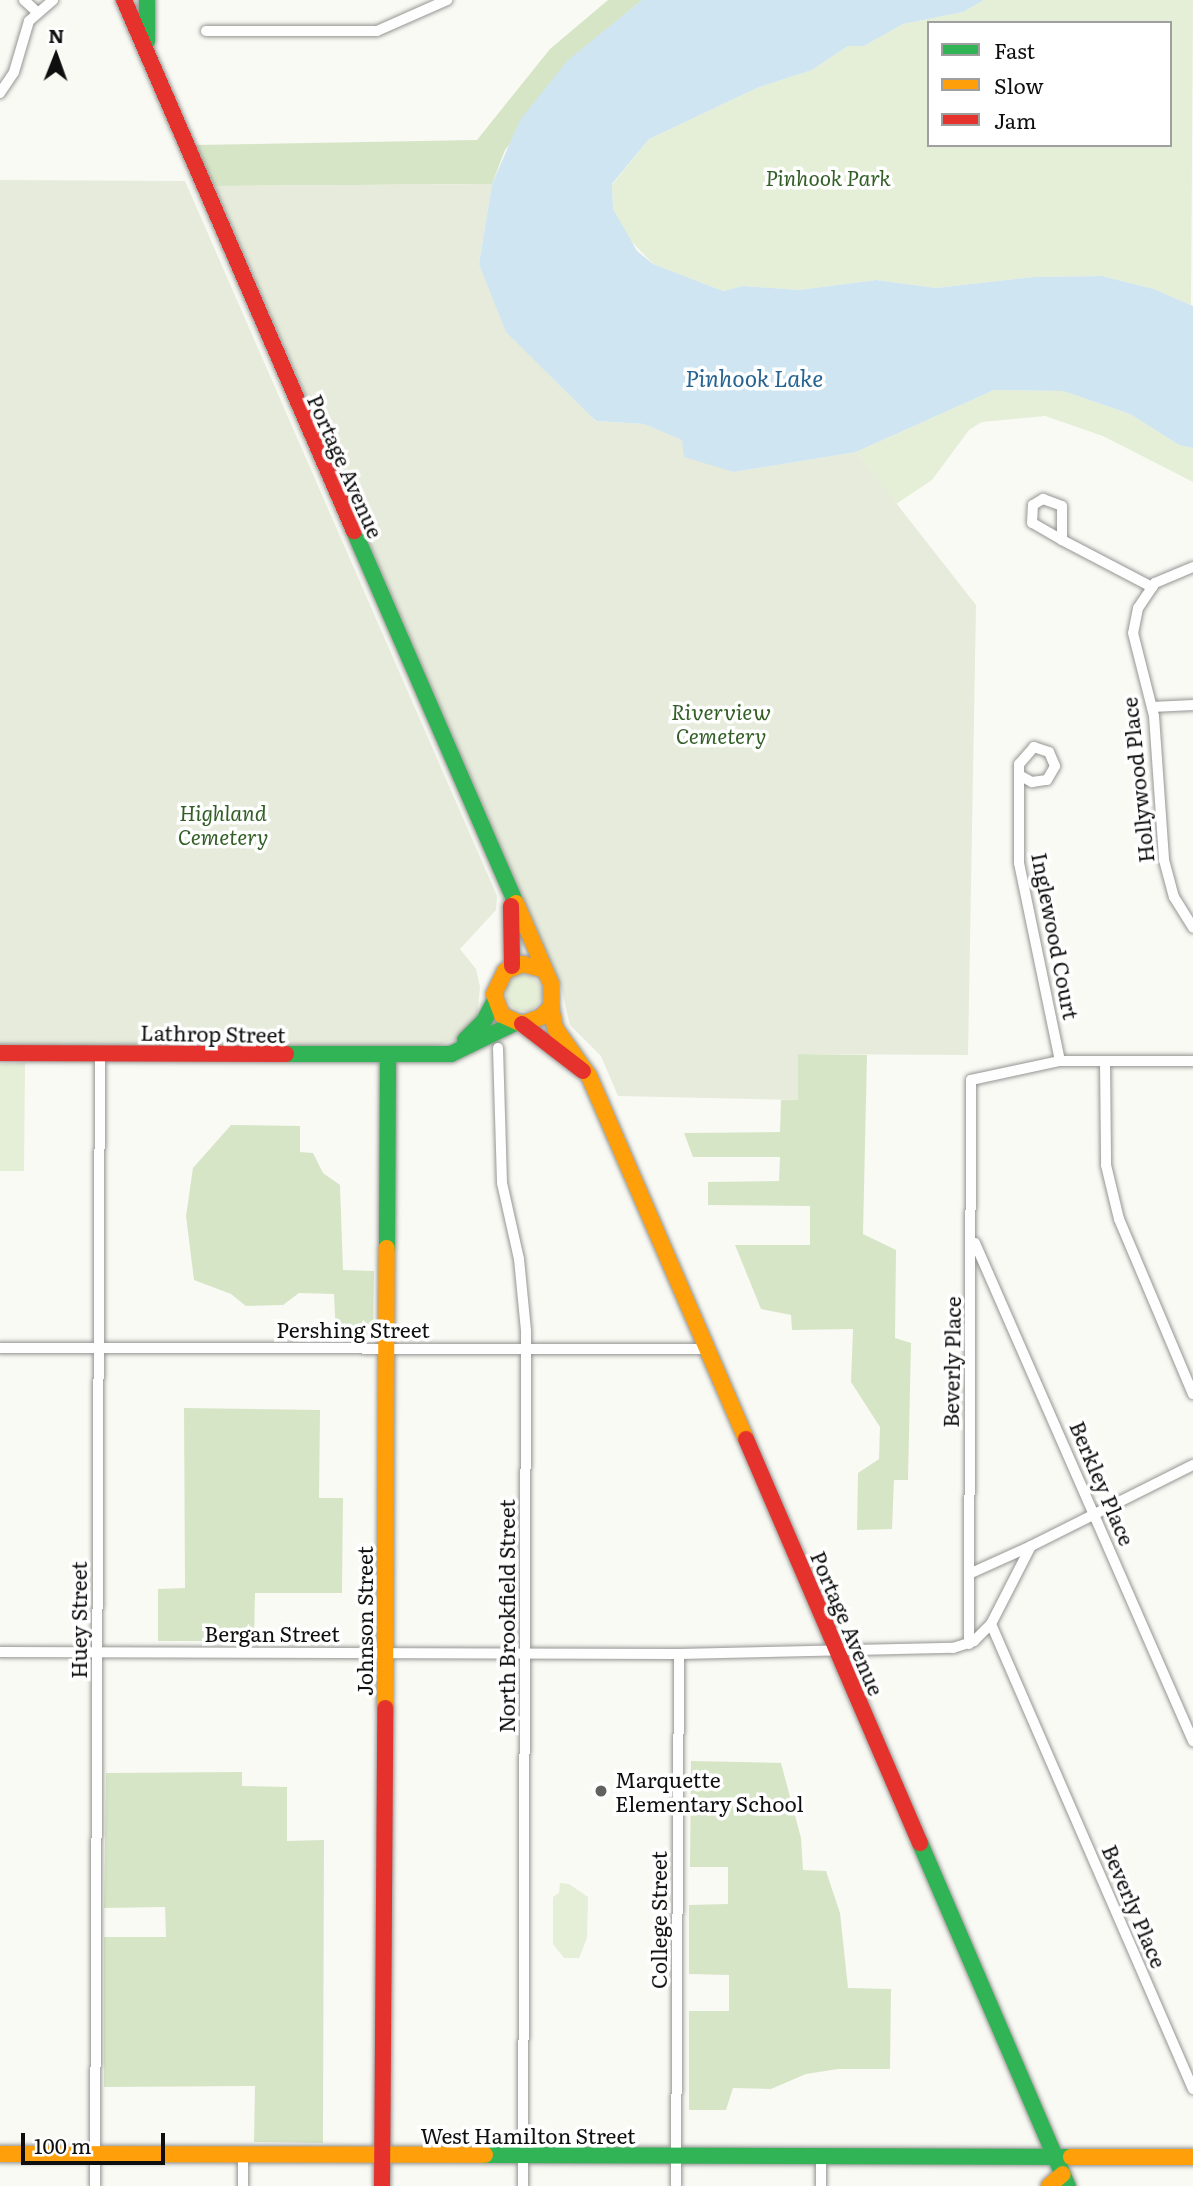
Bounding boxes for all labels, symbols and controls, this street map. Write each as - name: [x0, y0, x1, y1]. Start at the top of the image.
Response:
- north arrow: [21, 21, 91, 91]
- text: N: [48, 21, 65, 49]
- legend: [927, 21, 1172, 147]
- text: Fast: [994, 34, 1035, 65]
- text: Slow: [994, 69, 1044, 100]
- text: Jam: [994, 104, 1036, 135]
- park label: Pinhook Park: [765, 164, 891, 190]
- water label: Pinhook Lake: [685, 363, 823, 391]
- street label: Portage Avenue: [303, 390, 389, 542]
- street label: Hollywood Place: [1116, 696, 1158, 864]
- park label: Riverview Cemetery: [671, 698, 771, 748]
- park label: Highland Cemetery: [178, 799, 268, 849]
- street label: Inglewood Court: [1027, 850, 1085, 1022]
- street label: Lathrop Street: [140, 1019, 286, 1047]
- street label: Beverly Place: [937, 1296, 965, 1428]
- street label: Pershing Street: [276, 1316, 430, 1342]
- street label: Berkley Place: [1065, 1417, 1141, 1549]
- street label: North Brookfield Street: [493, 1499, 519, 1733]
- street label: Johnson Street: [351, 1546, 377, 1696]
- street label: Portage Avenue: [806, 1547, 890, 1699]
- street label: Huey Street: [65, 1561, 91, 1679]
- street label: Bergan Street: [204, 1620, 340, 1646]
- place label: Marquette Elementary School: [615, 1766, 804, 1816]
- marker: Marquette Elementary School: [593, 1783, 609, 1799]
- street label: Beverly Place: [1098, 1841, 1172, 1971]
- street label: College Street: [645, 1851, 671, 1989]
- scale bar: [24, 2120, 168, 2164]
- street label: West Hamilton Street: [420, 2122, 636, 2148]
- text: 100 m: [34, 2129, 91, 2160]

